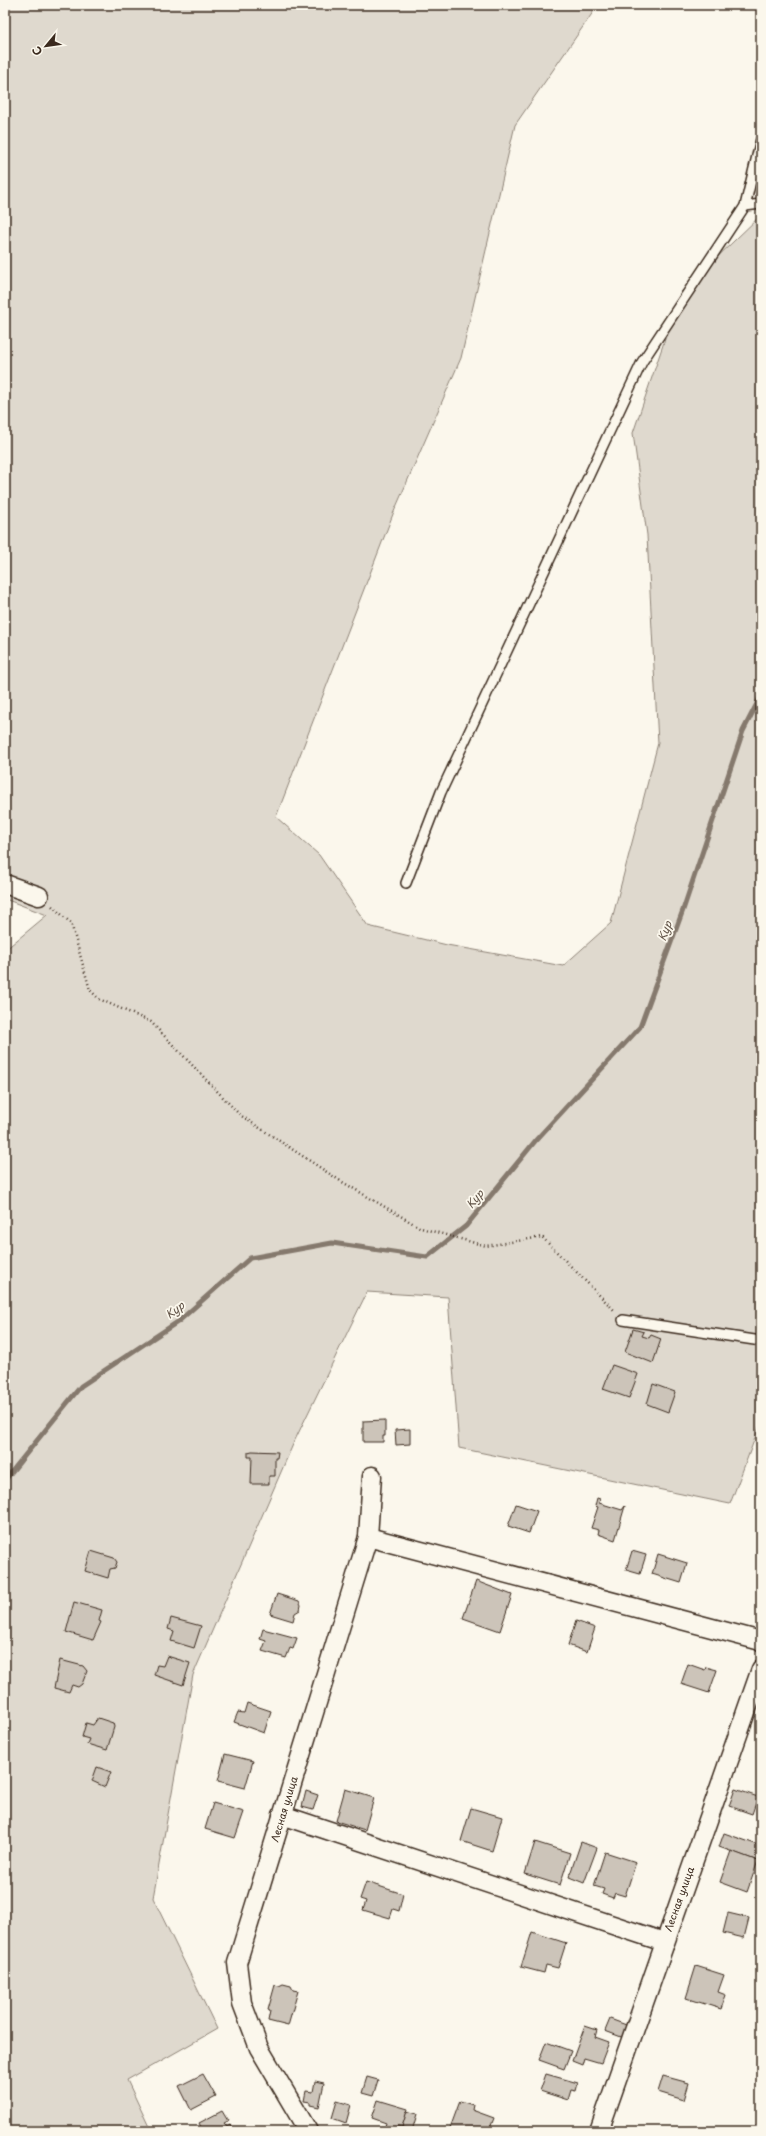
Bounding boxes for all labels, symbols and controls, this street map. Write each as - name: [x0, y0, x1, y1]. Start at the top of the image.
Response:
- north arrow: [26, 26, 66, 66]
- text: С: [27, 43, 46, 59]
- water label: Кур: [653, 918, 676, 943]
- water label: Кур: [462, 1185, 488, 1212]
- water label: Кур: [162, 1296, 188, 1322]
- street label: Лесная улица: [266, 1773, 301, 1844]
- street label: Лесная улица: [660, 1864, 697, 1933]

